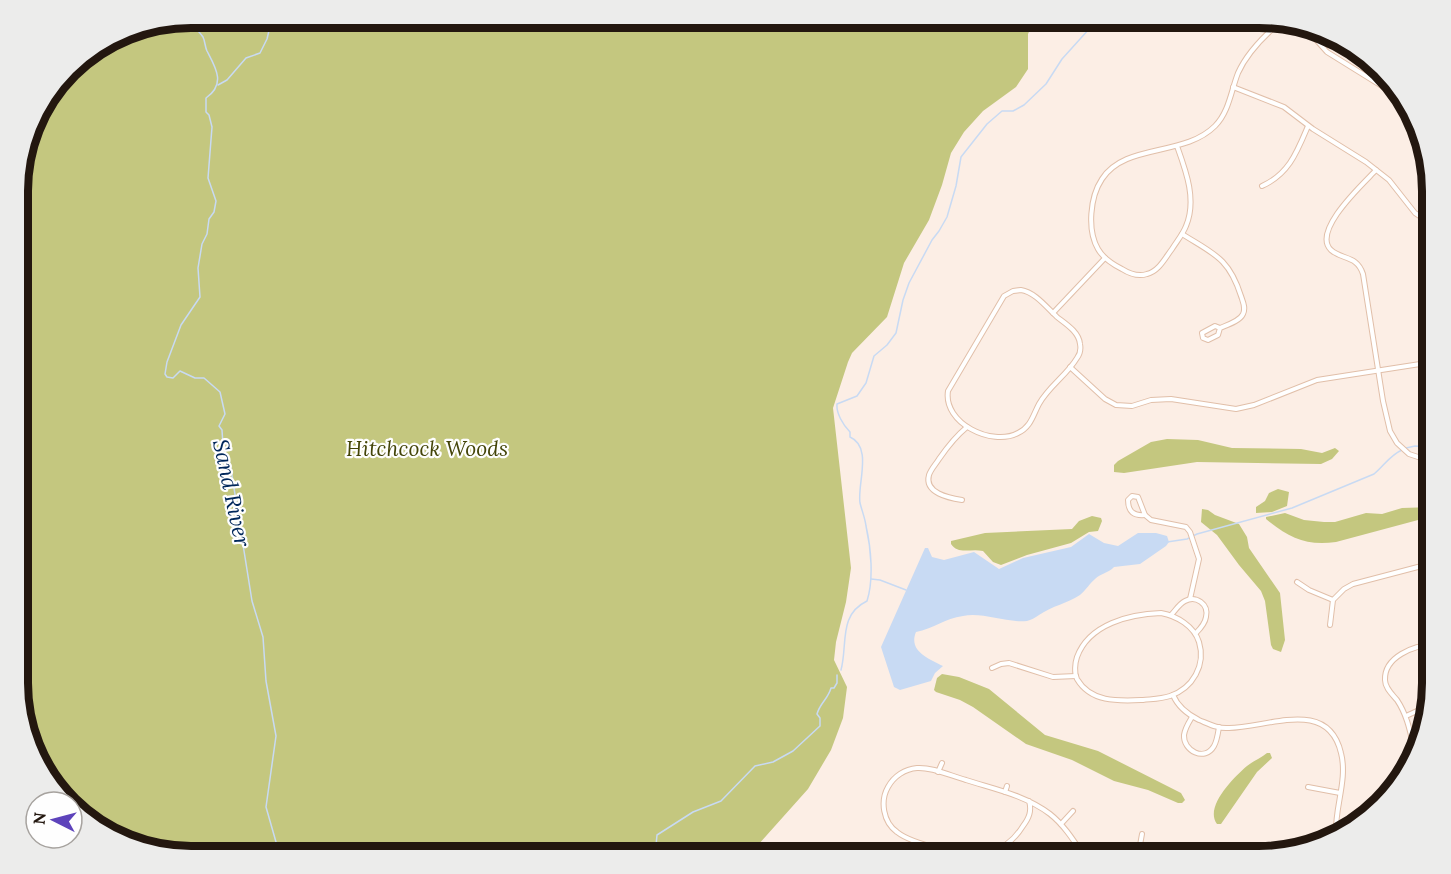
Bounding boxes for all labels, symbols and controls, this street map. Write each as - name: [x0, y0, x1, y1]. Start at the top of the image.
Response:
- park label: Hitchcock Woods: [346, 435, 508, 462]
- water label: Sand River: [207, 437, 257, 550]
- north arrow: [24, 790, 84, 850]
- text: N: [28, 811, 50, 826]

